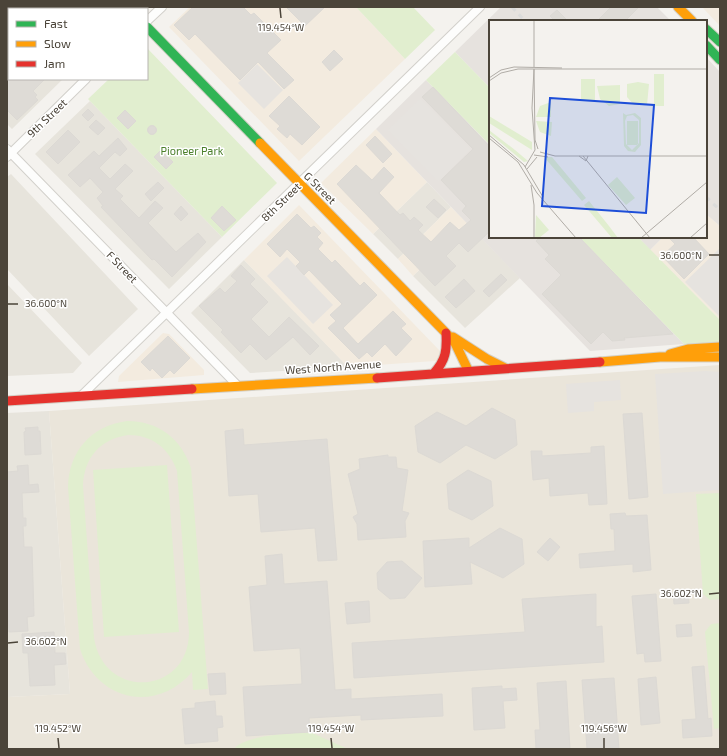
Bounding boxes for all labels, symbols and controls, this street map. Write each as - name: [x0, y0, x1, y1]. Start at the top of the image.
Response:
- legend: [8, 8, 148, 80]
- text: Fast: [44, 16, 68, 30]
- inset map: [489, 20, 707, 238]
- text: 119.454°W: [258, 21, 305, 33]
- text: Slow: [44, 36, 71, 50]
- text: Jam: [44, 56, 65, 70]
- street label: 9th Street: [24, 96, 69, 140]
- park label: Pioneer Park: [161, 144, 224, 157]
- street label: G Street: [302, 169, 339, 206]
- street label: 8th Street: [258, 180, 303, 224]
- street label: F Street: [104, 248, 140, 285]
- text: 36.600°N: [660, 249, 702, 261]
- text: 36.600°N: [25, 297, 67, 309]
- street label: West North Avenue: [284, 357, 382, 376]
- text: 36.602°N: [660, 587, 702, 599]
- text: 36.602°N: [25, 635, 67, 647]
- text: 119.452°W: [35, 722, 82, 734]
- text: 119.454°W: [308, 722, 355, 734]
- text: 119.456°W: [581, 722, 628, 734]

